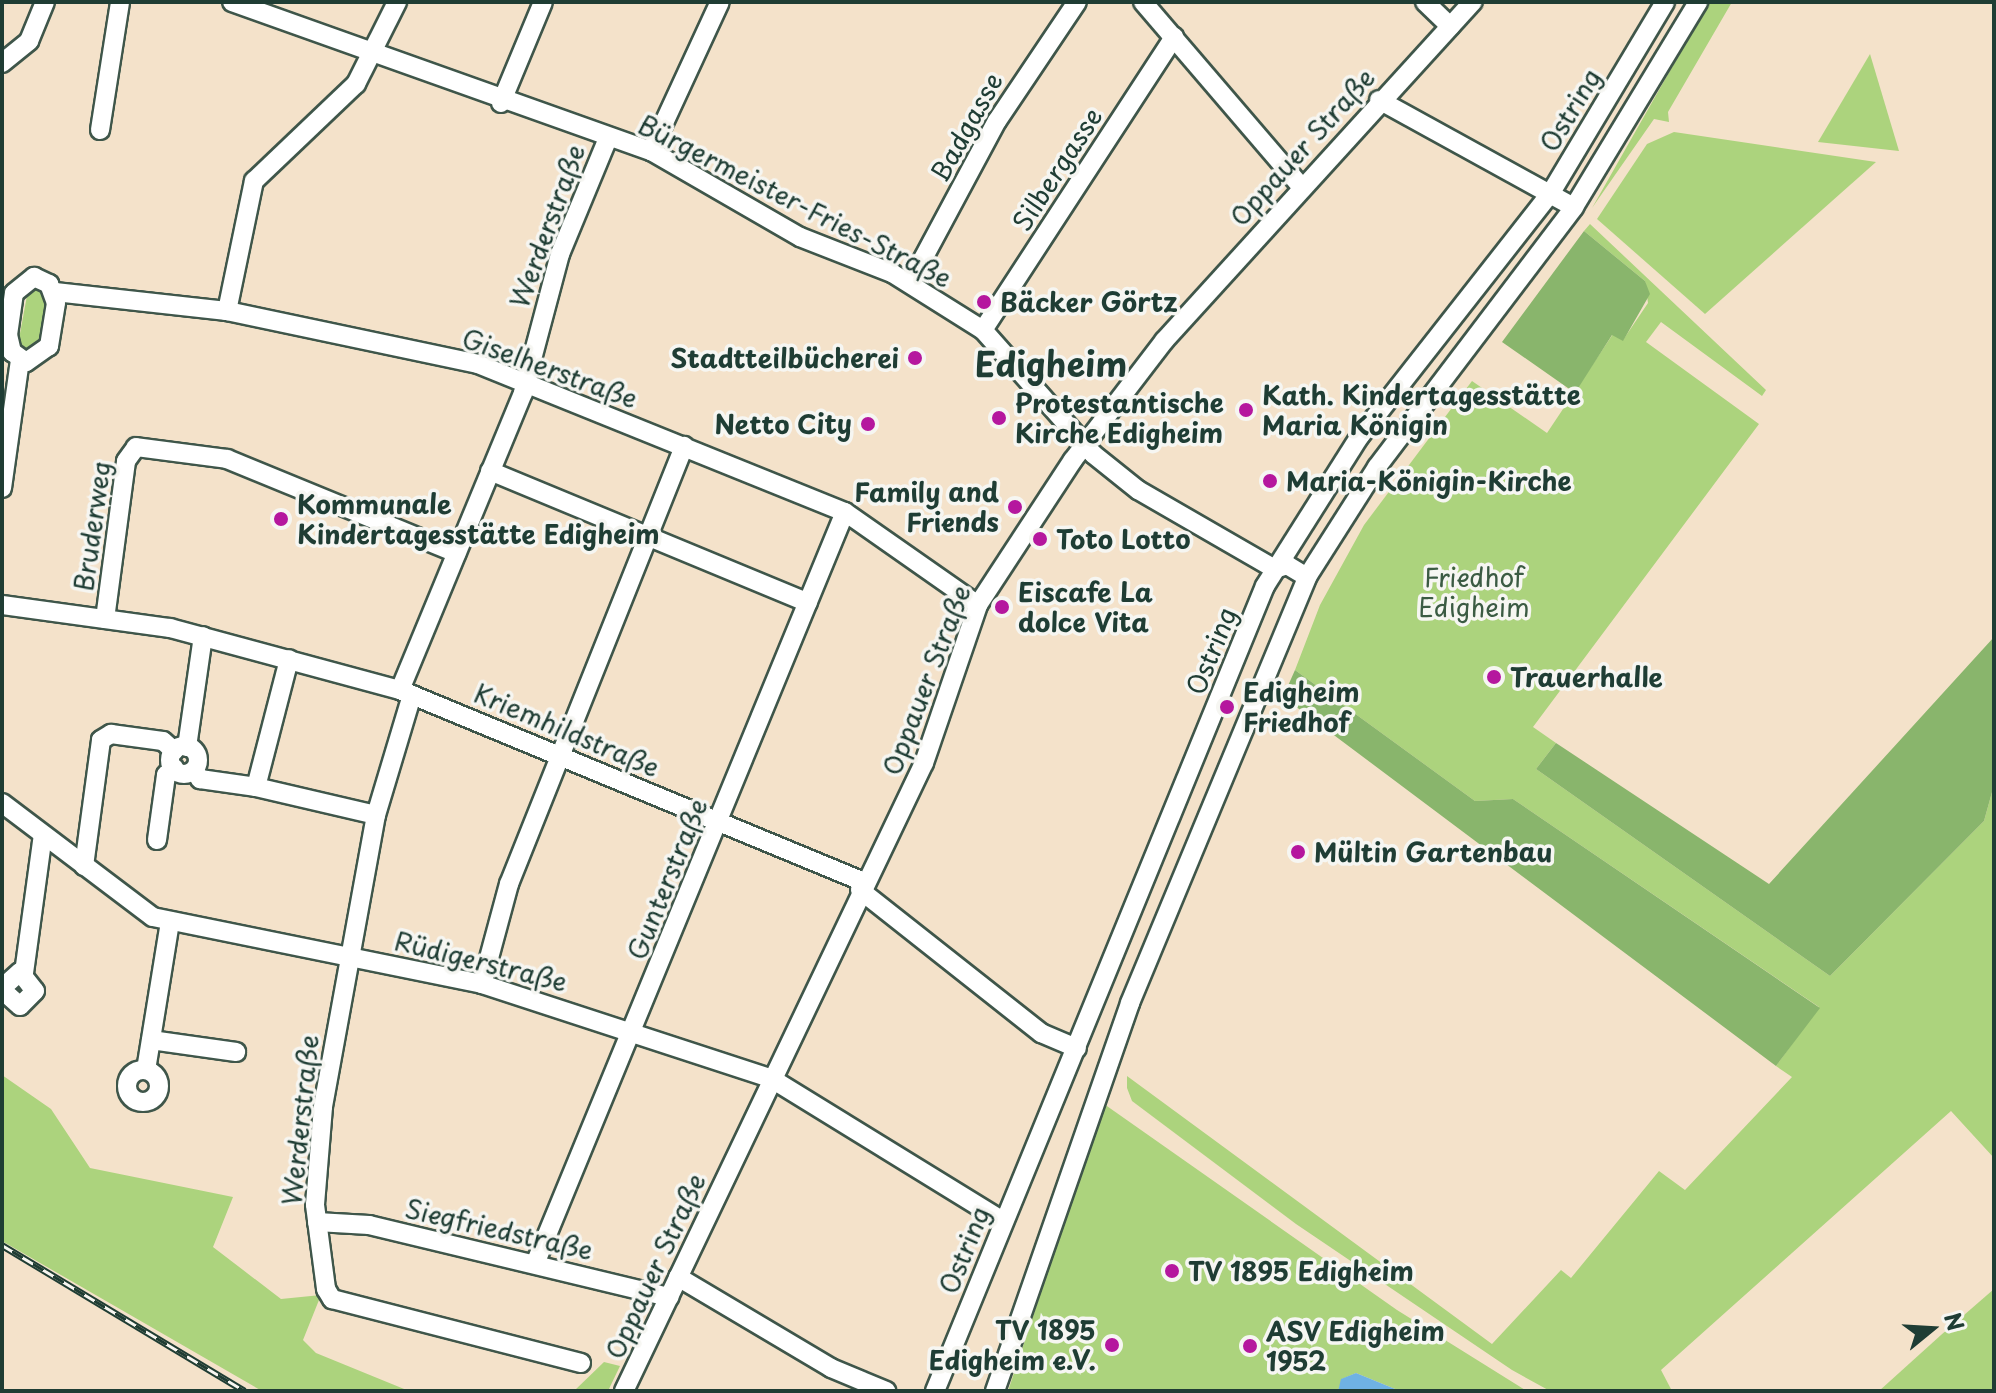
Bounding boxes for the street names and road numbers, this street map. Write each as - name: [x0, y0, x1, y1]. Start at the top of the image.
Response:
- street label: Oppauer Straße: [1222, 61, 1382, 233]
- street label: Ostring: [1533, 63, 1607, 157]
- street label: Badgasse: [923, 67, 1009, 187]
- street label: Silbergasse: [1006, 102, 1108, 236]
- street label: Bürgermeister-Fries-Straße: [633, 108, 957, 294]
- street label: Werderstraße: [503, 140, 591, 312]
- street label: Giselherstraße: [458, 322, 642, 414]
- street label: Bruderweg: [67, 459, 117, 593]
- street label: Oppauer Straße: [875, 580, 977, 780]
- street label: Ostring: [1179, 603, 1243, 699]
- street label: Kriemhildstraße: [470, 677, 664, 783]
- street label: Gunterstraße: [621, 794, 713, 964]
- street label: Rüdigerstraße: [392, 924, 570, 998]
- street label: Werderstraße: [276, 1033, 324, 1207]
- street label: Oppauer Straße: [598, 1167, 712, 1365]
- street label: Siegfriedstraße: [402, 1192, 596, 1266]
- street label: Ostring: [932, 1202, 996, 1298]

